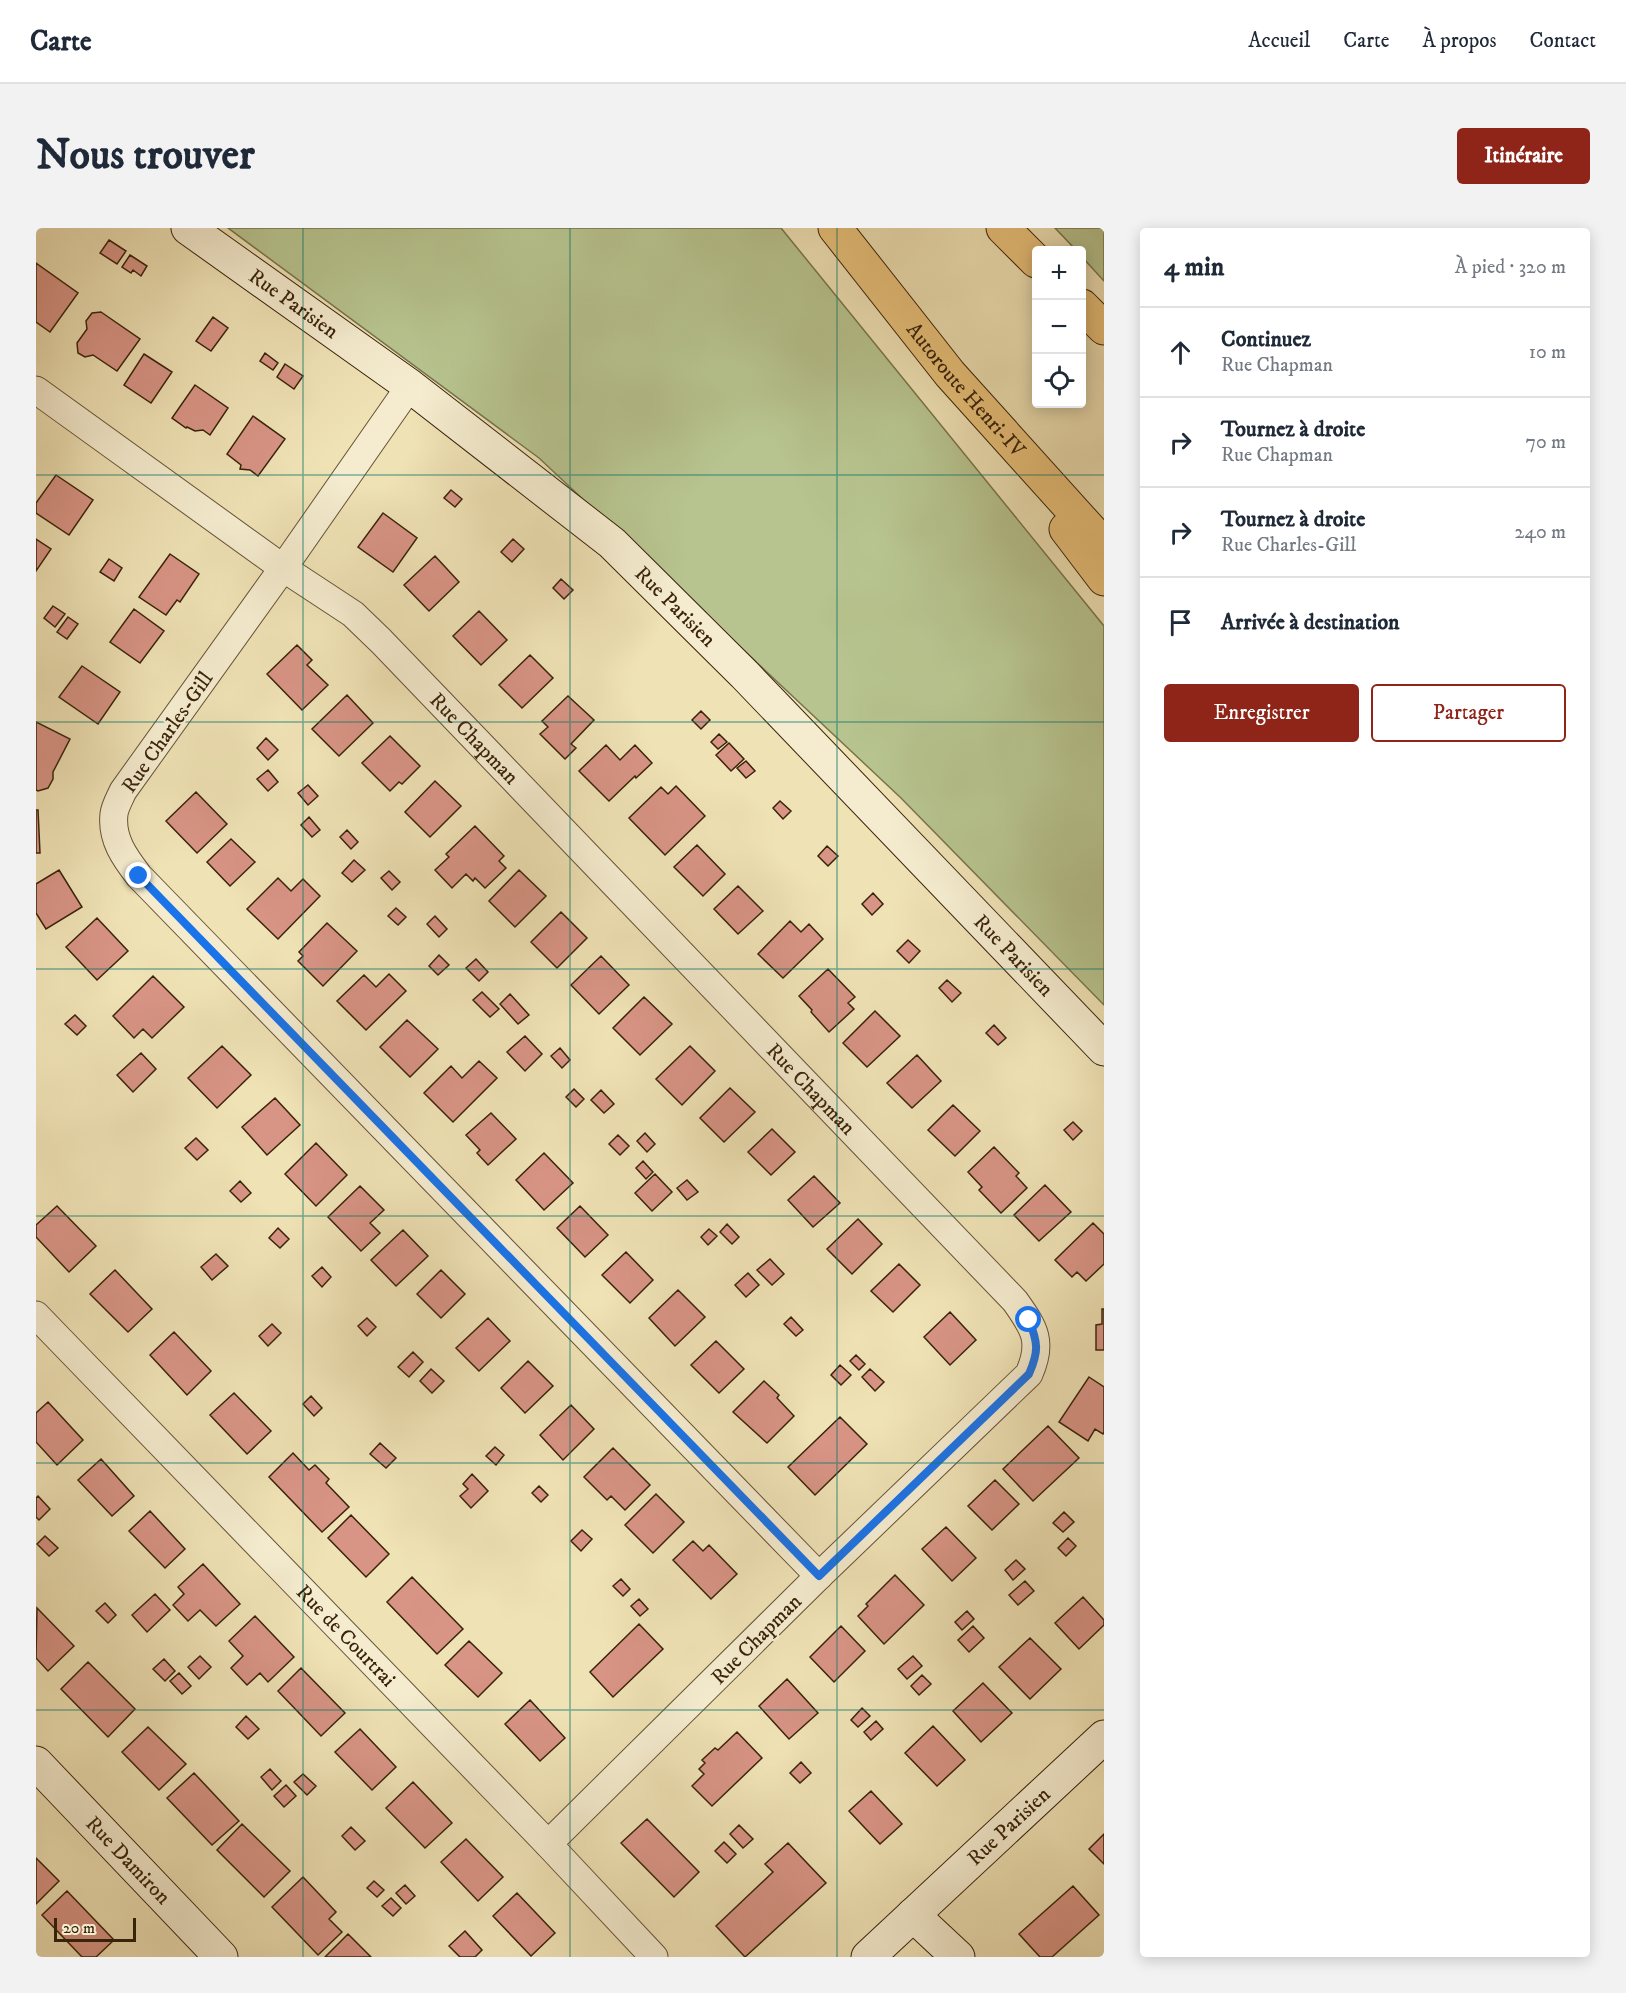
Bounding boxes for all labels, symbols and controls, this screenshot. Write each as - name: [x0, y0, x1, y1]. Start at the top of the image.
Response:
- text: Carte: [30, 24, 92, 59]
- text: Accueil: [1248, 28, 1310, 54]
- text: Carte: [1343, 28, 1389, 54]
- text: À propos: [1422, 28, 1497, 54]
- text: Contact: [1530, 28, 1596, 54]
- button: Itinéraire: [1457, 128, 1590, 184]
- text: Nous trouver: [36, 130, 255, 182]
- map controls: [1032, 246, 1086, 408]
- button: +: [1032, 246, 1086, 300]
- text: 4 min: [1164, 251, 1224, 284]
- text: À pied · 320 m: [1455, 255, 1566, 280]
- street label: Rue Parisien: [243, 263, 343, 345]
- button: −: [1032, 300, 1086, 354]
- street label: Autoroute Henri-IV: [900, 317, 1031, 463]
- text: Continuez: [1221, 326, 1311, 353]
- icon: ahead: [1164, 336, 1197, 369]
- text: 10 m: [1529, 340, 1566, 365]
- text: Rue Chapman: [1221, 353, 1333, 378]
- button: locate: [1032, 354, 1086, 408]
- text: Tournez à droite: [1221, 416, 1365, 443]
- icon: right: [1164, 426, 1197, 459]
- text: 70 m: [1525, 430, 1566, 455]
- text: Rue Chapman: [1221, 443, 1333, 468]
- text: Tournez à droite: [1221, 506, 1365, 533]
- icon: right: [1164, 516, 1197, 549]
- text: 240 m: [1515, 520, 1566, 545]
- text: Rue Charles-Gill: [1221, 533, 1356, 558]
- street label: Rue Parisien: [629, 561, 721, 653]
- icon: arrive: [1164, 606, 1197, 639]
- text: Arrivée à destination: [1221, 609, 1400, 636]
- street label: Rue Charles-Gill: [116, 666, 220, 798]
- button: Enregistrer: [1164, 684, 1359, 742]
- button: Partager: [1371, 684, 1566, 742]
- street label: Rue Chapman: [424, 688, 524, 790]
- route end: [125, 862, 151, 888]
- street label: Rue Parisien: [968, 909, 1059, 1002]
- street label: Rue Chapman: [760, 1038, 860, 1141]
- route start: [1015, 1306, 1041, 1332]
- street label: Rue de Courtrai: [290, 1580, 401, 1693]
- street label: Rue Chapman: [706, 1589, 807, 1690]
- street label: Rue Parisien: [962, 1782, 1056, 1872]
- street label: Rue Damiron: [80, 1811, 176, 1910]
- scale bar: [54, 1915, 136, 1942]
- text: 20 m: [63, 1918, 95, 1938]

